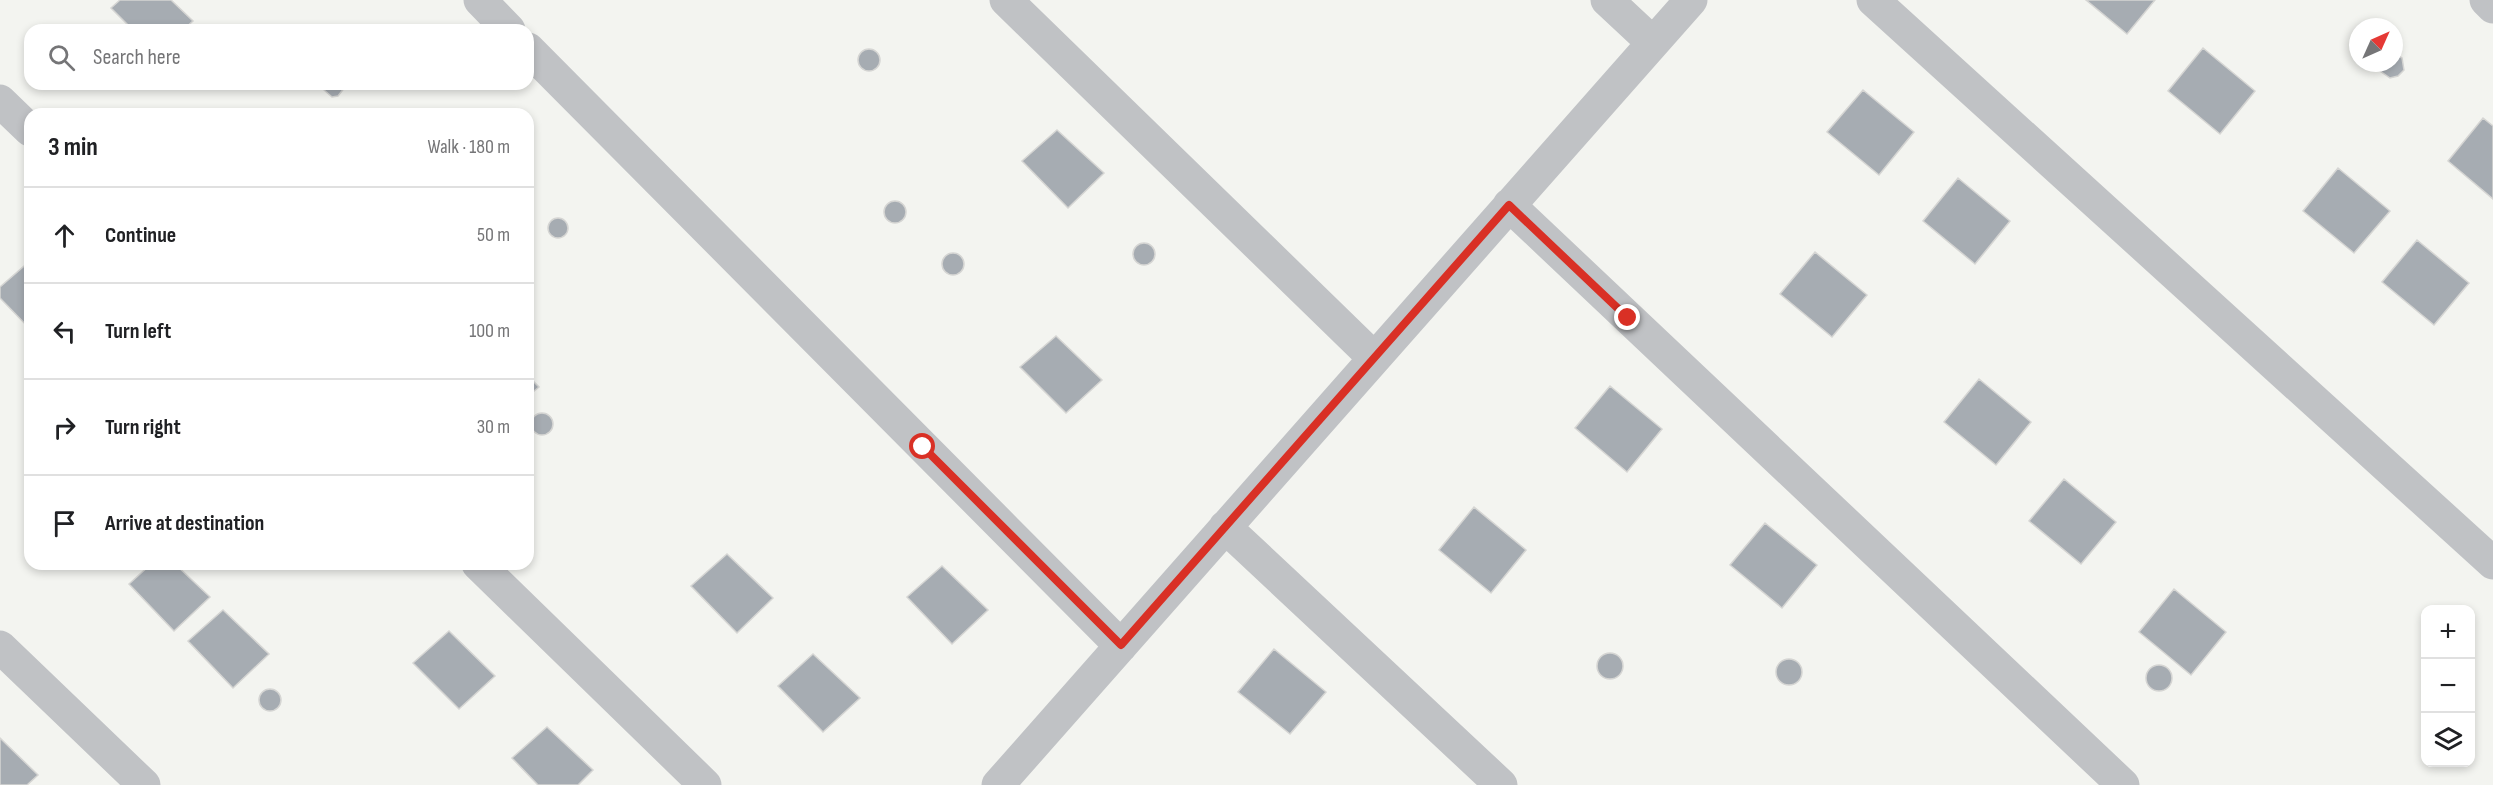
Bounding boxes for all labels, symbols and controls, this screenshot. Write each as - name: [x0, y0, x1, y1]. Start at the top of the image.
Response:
- north arrow: [2349, 18, 2403, 72]
- search box: [24, 24, 534, 90]
- icon: search: [45, 41, 78, 74]
- text: Search here: [93, 44, 180, 71]
- text: 3 min: [48, 132, 98, 163]
- text: Walk · 180 m: [427, 135, 510, 159]
- icon: ahead: [48, 219, 81, 252]
- text: Continue: [105, 222, 176, 249]
- text: 50 m: [477, 223, 510, 247]
- route end: [1614, 304, 1640, 330]
- icon: left: [48, 315, 81, 348]
- text: Turn left: [105, 318, 171, 345]
- text: 100 m: [469, 319, 510, 343]
- icon: right: [48, 411, 81, 444]
- text: Turn right: [105, 414, 181, 441]
- text: 30 m: [477, 415, 510, 439]
- route start: [909, 433, 935, 459]
- icon: arrive: [48, 507, 81, 540]
- text: Arrive at destination: [105, 510, 264, 537]
- map controls: [2421, 605, 2475, 767]
- button: +: [2421, 605, 2475, 659]
- button: −: [2421, 659, 2475, 713]
- button: layers: [2421, 713, 2475, 767]

